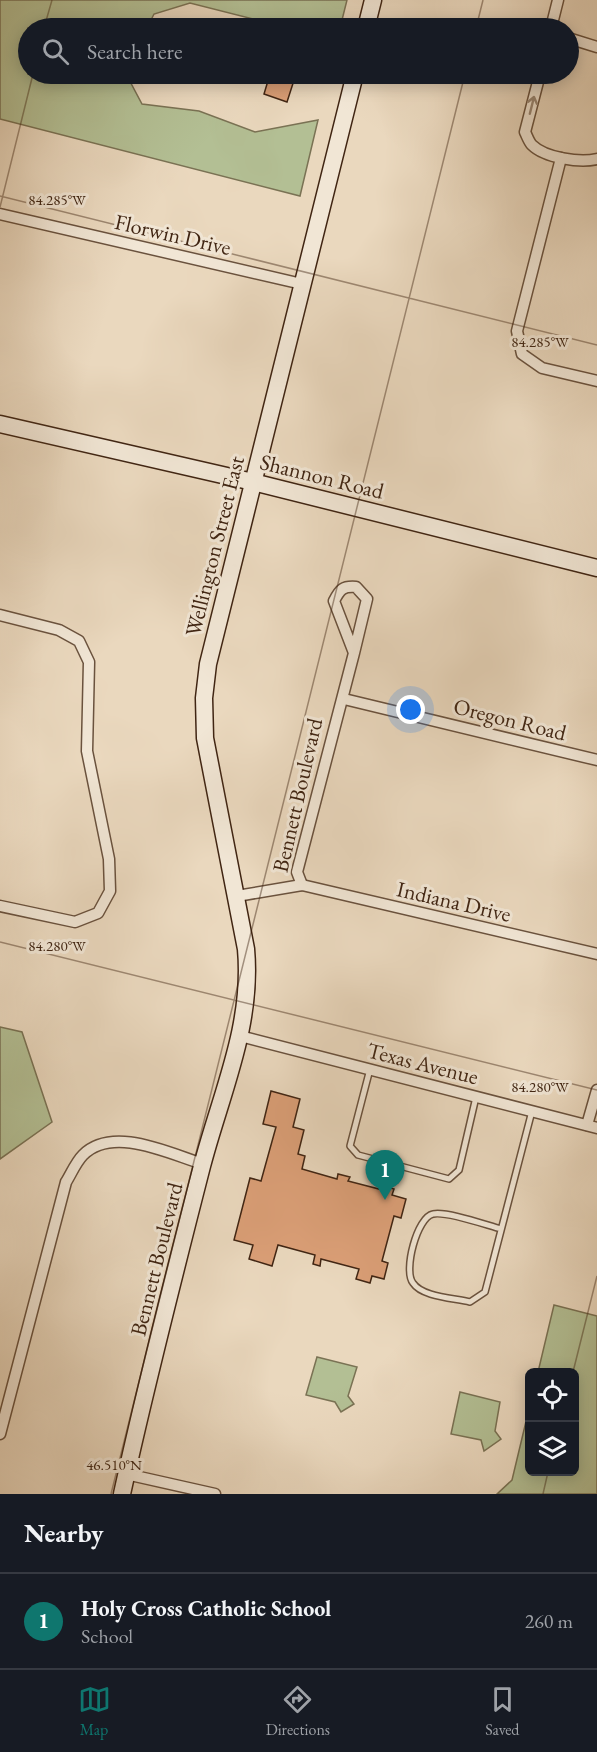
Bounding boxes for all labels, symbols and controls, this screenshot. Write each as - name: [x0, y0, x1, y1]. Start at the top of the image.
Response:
- search box: [18, 18, 579, 84]
- icon: search: [39, 35, 72, 68]
- text: Search here: [87, 37, 182, 66]
- one-way arrow: [526, 96, 538, 115]
- text: 84.285°W: [28, 190, 86, 209]
- street label: Florwin Drive: [112, 207, 234, 262]
- text: 84.285°W: [511, 332, 569, 351]
- street label: Shannon Road: [257, 447, 388, 506]
- street label: Wellington Street East: [178, 453, 251, 639]
- street label: Oregon Road: [450, 691, 570, 748]
- your location: [396, 695, 425, 724]
- street label: Bennett Boulevard: [266, 714, 330, 875]
- street label: Indiana Drive: [394, 874, 514, 929]
- text: 84.280°W: [28, 936, 86, 955]
- street label: Texas Avenue: [364, 1036, 482, 1091]
- text: 84.280°W: [511, 1077, 569, 1096]
- pin: 1: [366, 1150, 404, 1200]
- street label: Bennett Boulevard: [123, 1178, 190, 1339]
- map controls: [525, 1368, 579, 1476]
- button: locate: [525, 1368, 579, 1422]
- button: layers: [525, 1422, 579, 1476]
- text: 46.510°N: [86, 1455, 142, 1474]
- text: Nearby: [24, 1516, 104, 1550]
- text: Holy Cross Catholic School: [81, 1594, 331, 1623]
- text: 1: [38, 1608, 49, 1634]
- text: 260 m: [525, 1608, 573, 1634]
- text: School: [81, 1623, 133, 1649]
- tab: Map: [78, 1683, 111, 1740]
- tab: Directions: [266, 1683, 330, 1740]
- tab: Saved: [485, 1683, 519, 1740]

